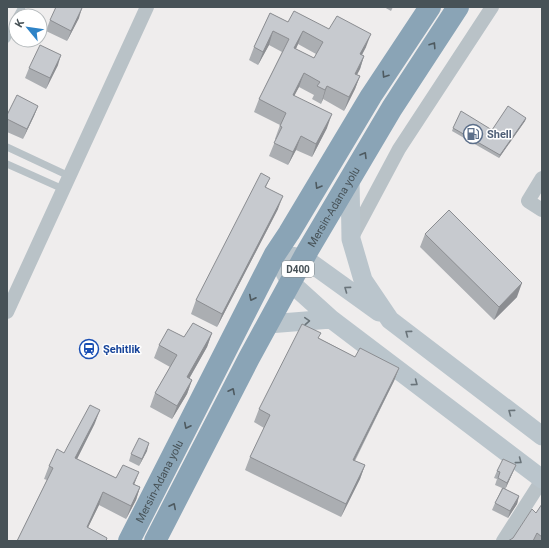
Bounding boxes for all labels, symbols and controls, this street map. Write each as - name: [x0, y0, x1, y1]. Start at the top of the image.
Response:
- north arrow: [8, 8, 48, 48]
- text: K: [12, 16, 28, 30]
- one-way arrow: [428, 42, 436, 49]
- one-way arrow: [383, 70, 390, 77]
- fuel station icon: Shell: [462, 123, 484, 145]
- place label: Shell: [487, 128, 512, 141]
- one-way arrow: [360, 152, 367, 159]
- street label: Mersin-Adana yolu: [305, 164, 362, 249]
- one-way arrow: [315, 182, 322, 189]
- road number: D400: [282, 261, 314, 277]
- one-way arrow: [345, 287, 352, 294]
- one-way arrow: [250, 294, 257, 301]
- one-way arrow: [304, 317, 310, 326]
- one-way arrow: [405, 331, 412, 338]
- station icon: Şehitlik: [78, 338, 100, 360]
- place label: Şehitlik: [103, 343, 140, 356]
- one-way arrow: [411, 378, 418, 386]
- one-way arrow: [228, 387, 235, 395]
- one-way arrow: [508, 409, 515, 417]
- one-way arrow: [184, 422, 192, 429]
- street label: Mersin-Adana yolu: [133, 438, 186, 525]
- one-way arrow: [514, 457, 521, 464]
- one-way arrow: [168, 503, 176, 510]

